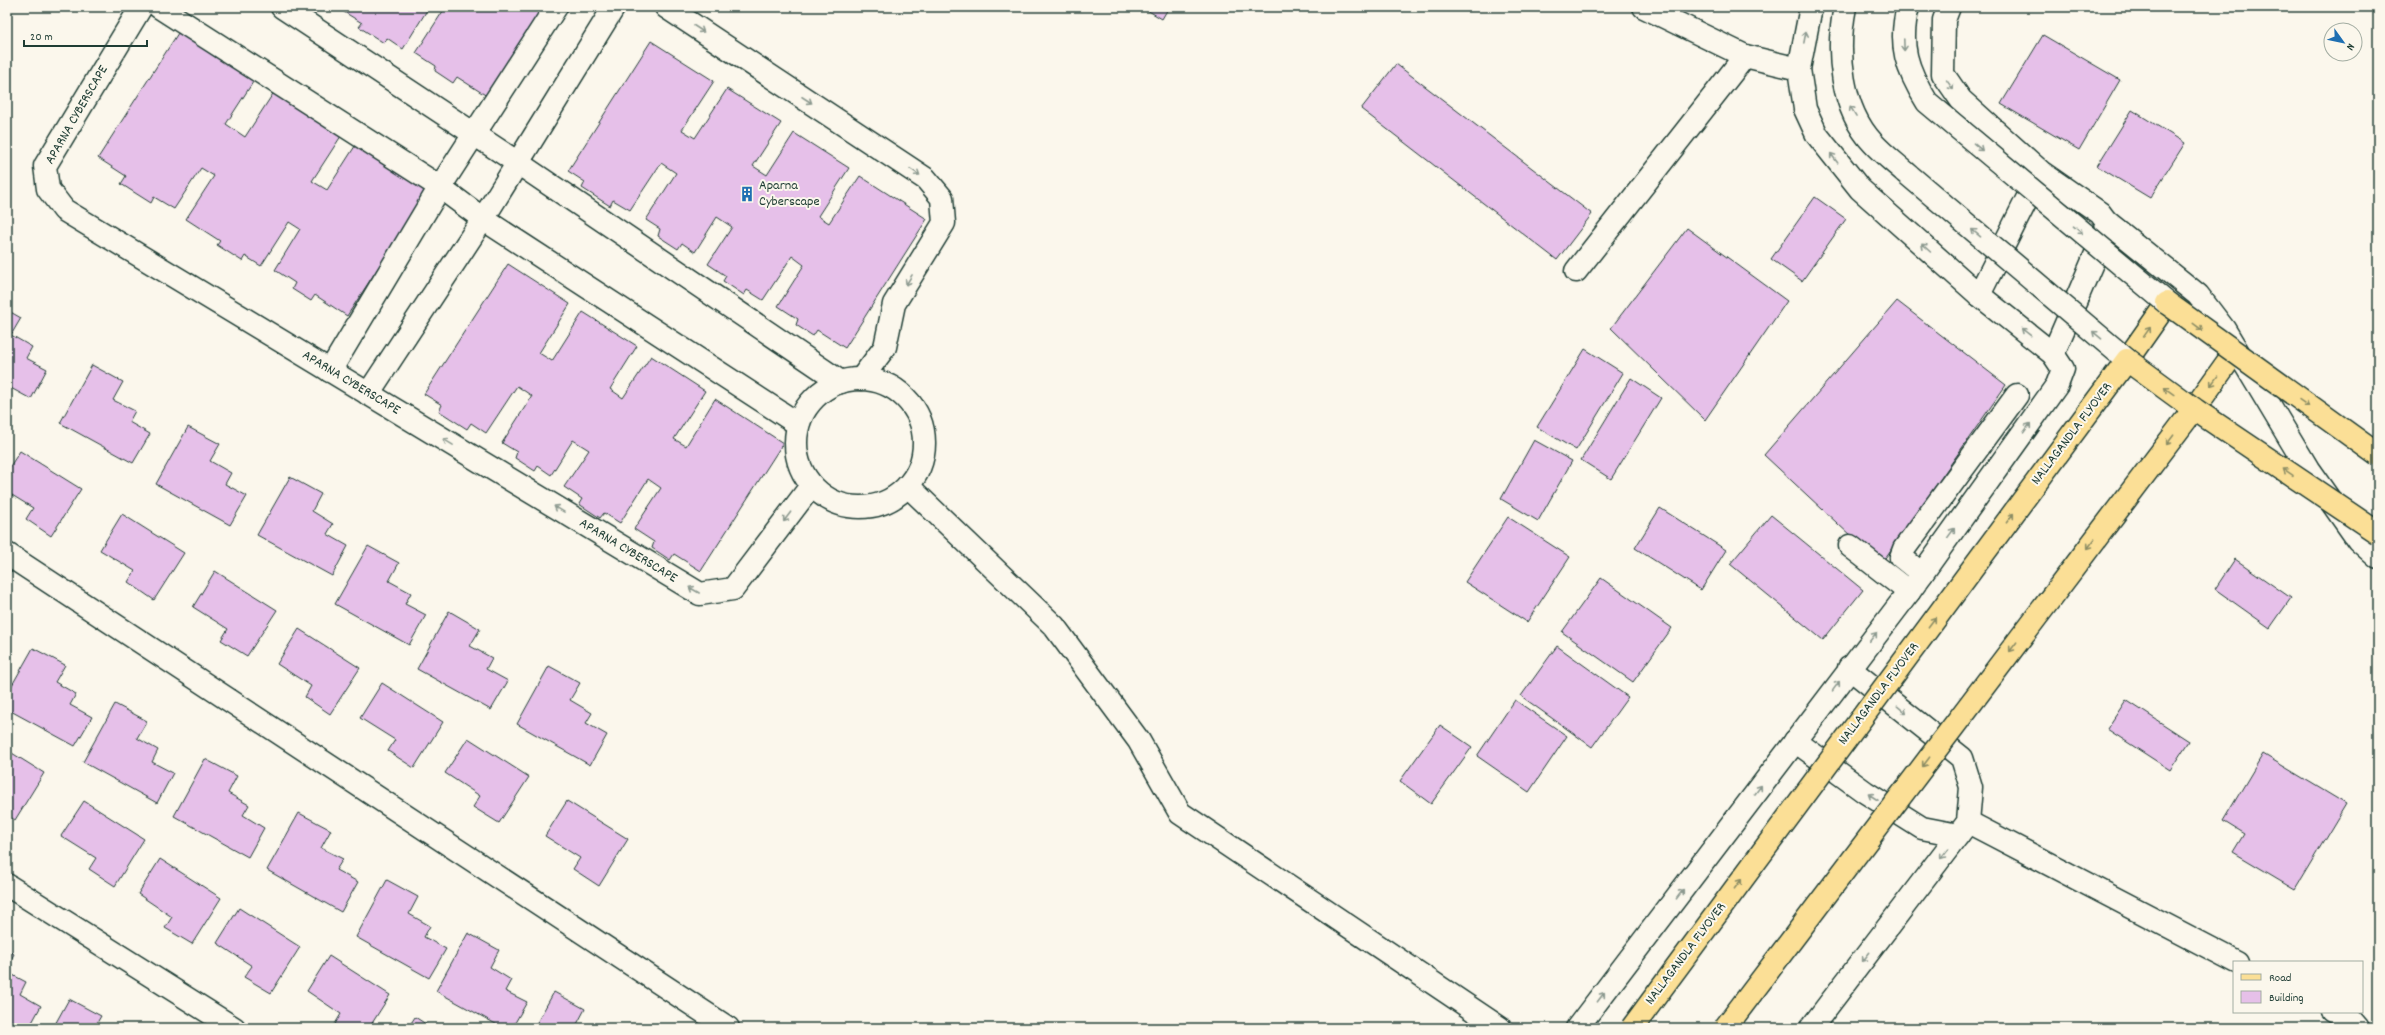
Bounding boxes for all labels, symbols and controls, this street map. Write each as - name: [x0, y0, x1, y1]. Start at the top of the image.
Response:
- scale bar: [24, 22, 147, 48]
- north arrow: [2323, 22, 2363, 62]
- one-way arrow: [693, 24, 704, 33]
- text: 20 m: [30, 29, 53, 46]
- one-way arrow: [1802, 31, 1810, 44]
- one-way arrow: [1900, 38, 1908, 51]
- text: N: [2341, 40, 2358, 53]
- street label: APARNA CYBERSCAPE: [40, 61, 114, 168]
- one-way arrow: [1946, 79, 1954, 90]
- one-way arrow: [801, 96, 812, 104]
- one-way arrow: [1849, 105, 1857, 117]
- one-way arrow: [1973, 142, 1984, 151]
- one-way arrow: [1830, 152, 1838, 163]
- one-way arrow: [910, 168, 921, 176]
- place label: Aparna Cyberscape: [759, 176, 820, 212]
- building icon: Aparna Cyberscape: [738, 185, 756, 203]
- one-way arrow: [2073, 225, 2084, 234]
- one-way arrow: [1971, 228, 1982, 237]
- one-way arrow: [1921, 244, 1932, 253]
- one-way arrow: [904, 274, 912, 286]
- one-way arrow: [2193, 322, 2204, 331]
- one-way arrow: [2143, 326, 2151, 337]
- one-way arrow: [2020, 328, 2031, 337]
- one-way arrow: [2092, 330, 2102, 339]
- street label: APARNA CYBERSCAPE: [298, 346, 404, 421]
- one-way arrow: [2210, 375, 2218, 386]
- street label: NALLAGANDLA FLYOVER: [2027, 378, 2117, 490]
- one-way arrow: [2164, 387, 2175, 395]
- one-way arrow: [2298, 398, 2309, 407]
- one-way arrow: [2023, 422, 2031, 433]
- one-way arrow: [2166, 434, 2174, 445]
- one-way arrow: [443, 438, 454, 446]
- one-way arrow: [2282, 468, 2293, 477]
- one-way arrow: [554, 505, 565, 513]
- one-way arrow: [783, 511, 791, 522]
- one-way arrow: [2006, 512, 2014, 523]
- street label: APARNA CYBERSCAPE: [575, 514, 681, 589]
- one-way arrow: [1947, 528, 1955, 539]
- one-way arrow: [2087, 538, 2096, 549]
- one-way arrow: [688, 586, 700, 594]
- one-way arrow: [1928, 617, 1937, 628]
- one-way arrow: [1869, 632, 1878, 643]
- street label: NALLAGANDLA FLYOVER: [1834, 638, 1924, 750]
- one-way arrow: [2009, 642, 2017, 653]
- one-way arrow: [1832, 681, 1840, 692]
- one-way arrow: [1896, 706, 1907, 714]
- one-way arrow: [1922, 756, 1930, 767]
- one-way arrow: [1754, 785, 1763, 796]
- one-way arrow: [1868, 793, 1879, 801]
- one-way arrow: [1940, 848, 1949, 859]
- one-way arrow: [1734, 879, 1742, 890]
- one-way arrow: [1675, 888, 1684, 899]
- street label: NALLAGANDLA FLYOVER: [1641, 898, 1731, 1010]
- one-way arrow: [1862, 952, 1870, 963]
- legend: [2233, 961, 2363, 1013]
- text: Road: [2269, 970, 2291, 987]
- text: Building: [2269, 990, 2304, 1007]
- one-way arrow: [1597, 992, 1605, 1003]

